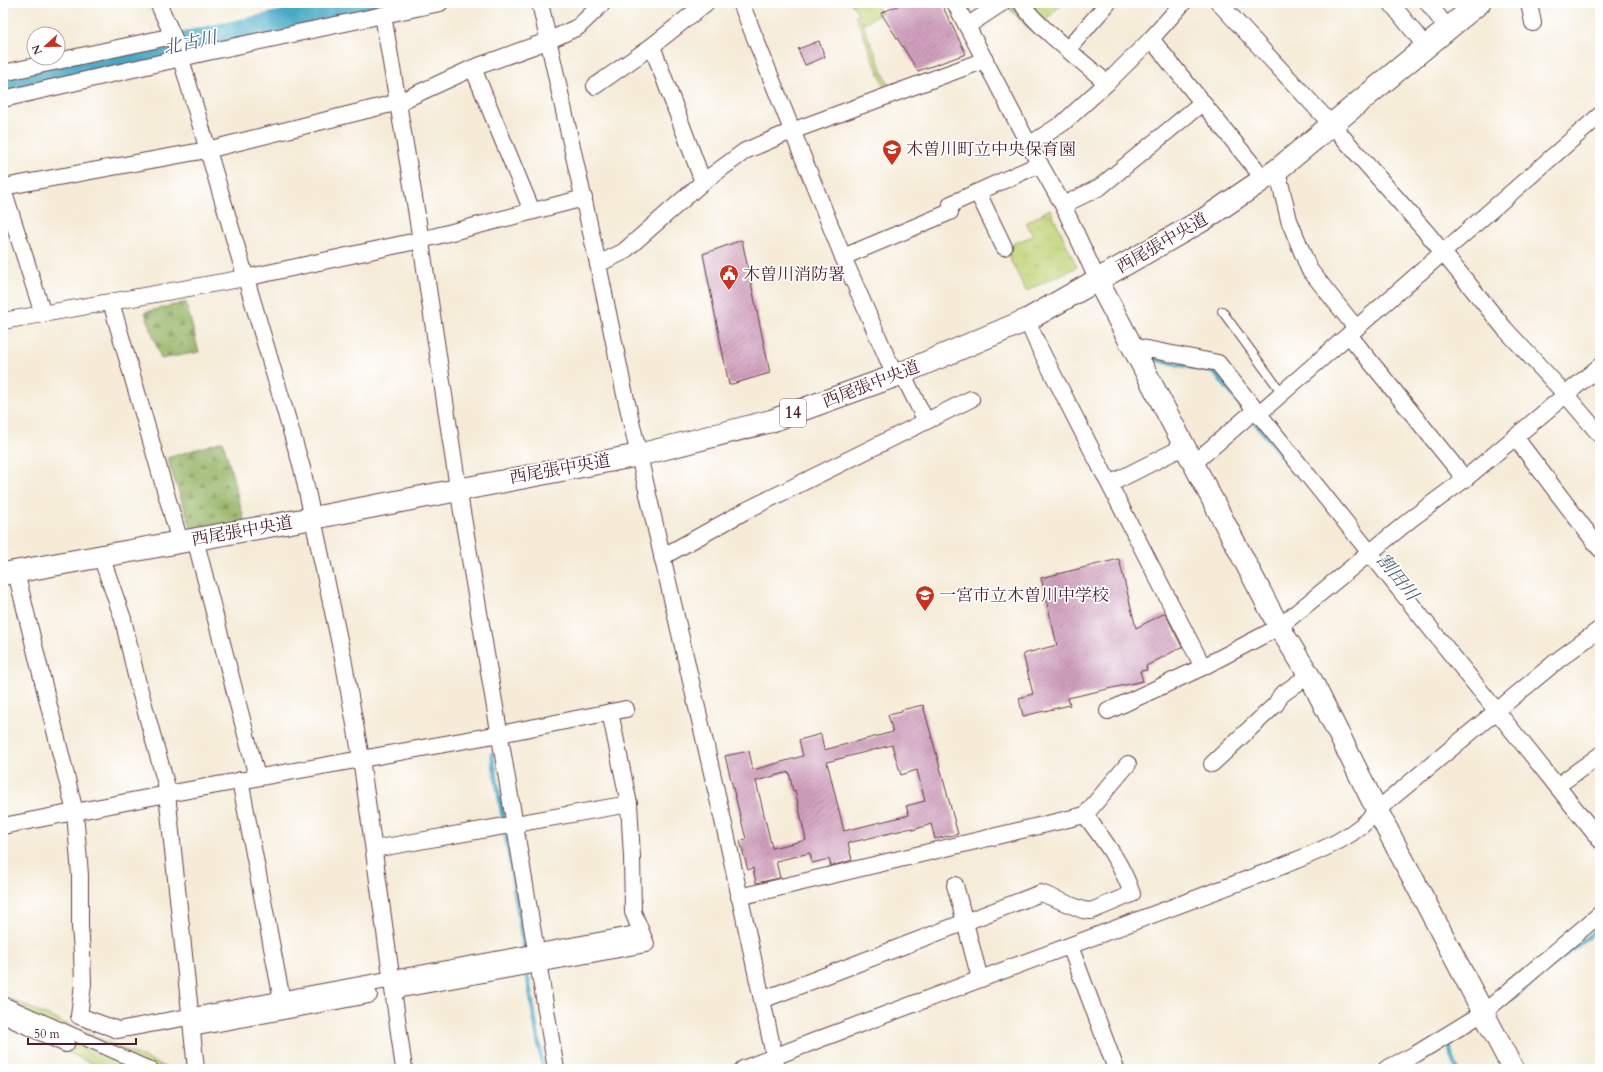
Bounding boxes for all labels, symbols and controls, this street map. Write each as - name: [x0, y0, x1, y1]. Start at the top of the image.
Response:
- water label: 北古川: [161, 25, 221, 61]
- north arrow: [26, 26, 66, 66]
- text: N: [28, 42, 46, 57]
- school or university icon: 木曽川町立中央保育園: [881, 138, 903, 166]
- place label: 木曽川町立中央保育園: [906, 138, 1076, 161]
- street label: 西尾張中央道: [1112, 208, 1212, 278]
- public building icon: 木曽川消防署: [718, 263, 740, 291]
- place label: 木曽川消防署: [743, 263, 845, 286]
- street label: 西尾張中央道: [819, 355, 923, 413]
- road number: 14: [780, 399, 806, 427]
- street label: 西尾張中央道: [508, 449, 612, 489]
- street label: 西尾張中央道: [190, 511, 294, 551]
- water label: 割田川: [1370, 548, 1425, 607]
- school or university icon: 一宮市立木曽川中学校: [914, 584, 936, 612]
- place label: 一宮市立木曽川中学校: [939, 584, 1109, 607]
- scale bar: [28, 1020, 136, 1046]
- text: 50 m: [34, 1026, 61, 1042]

